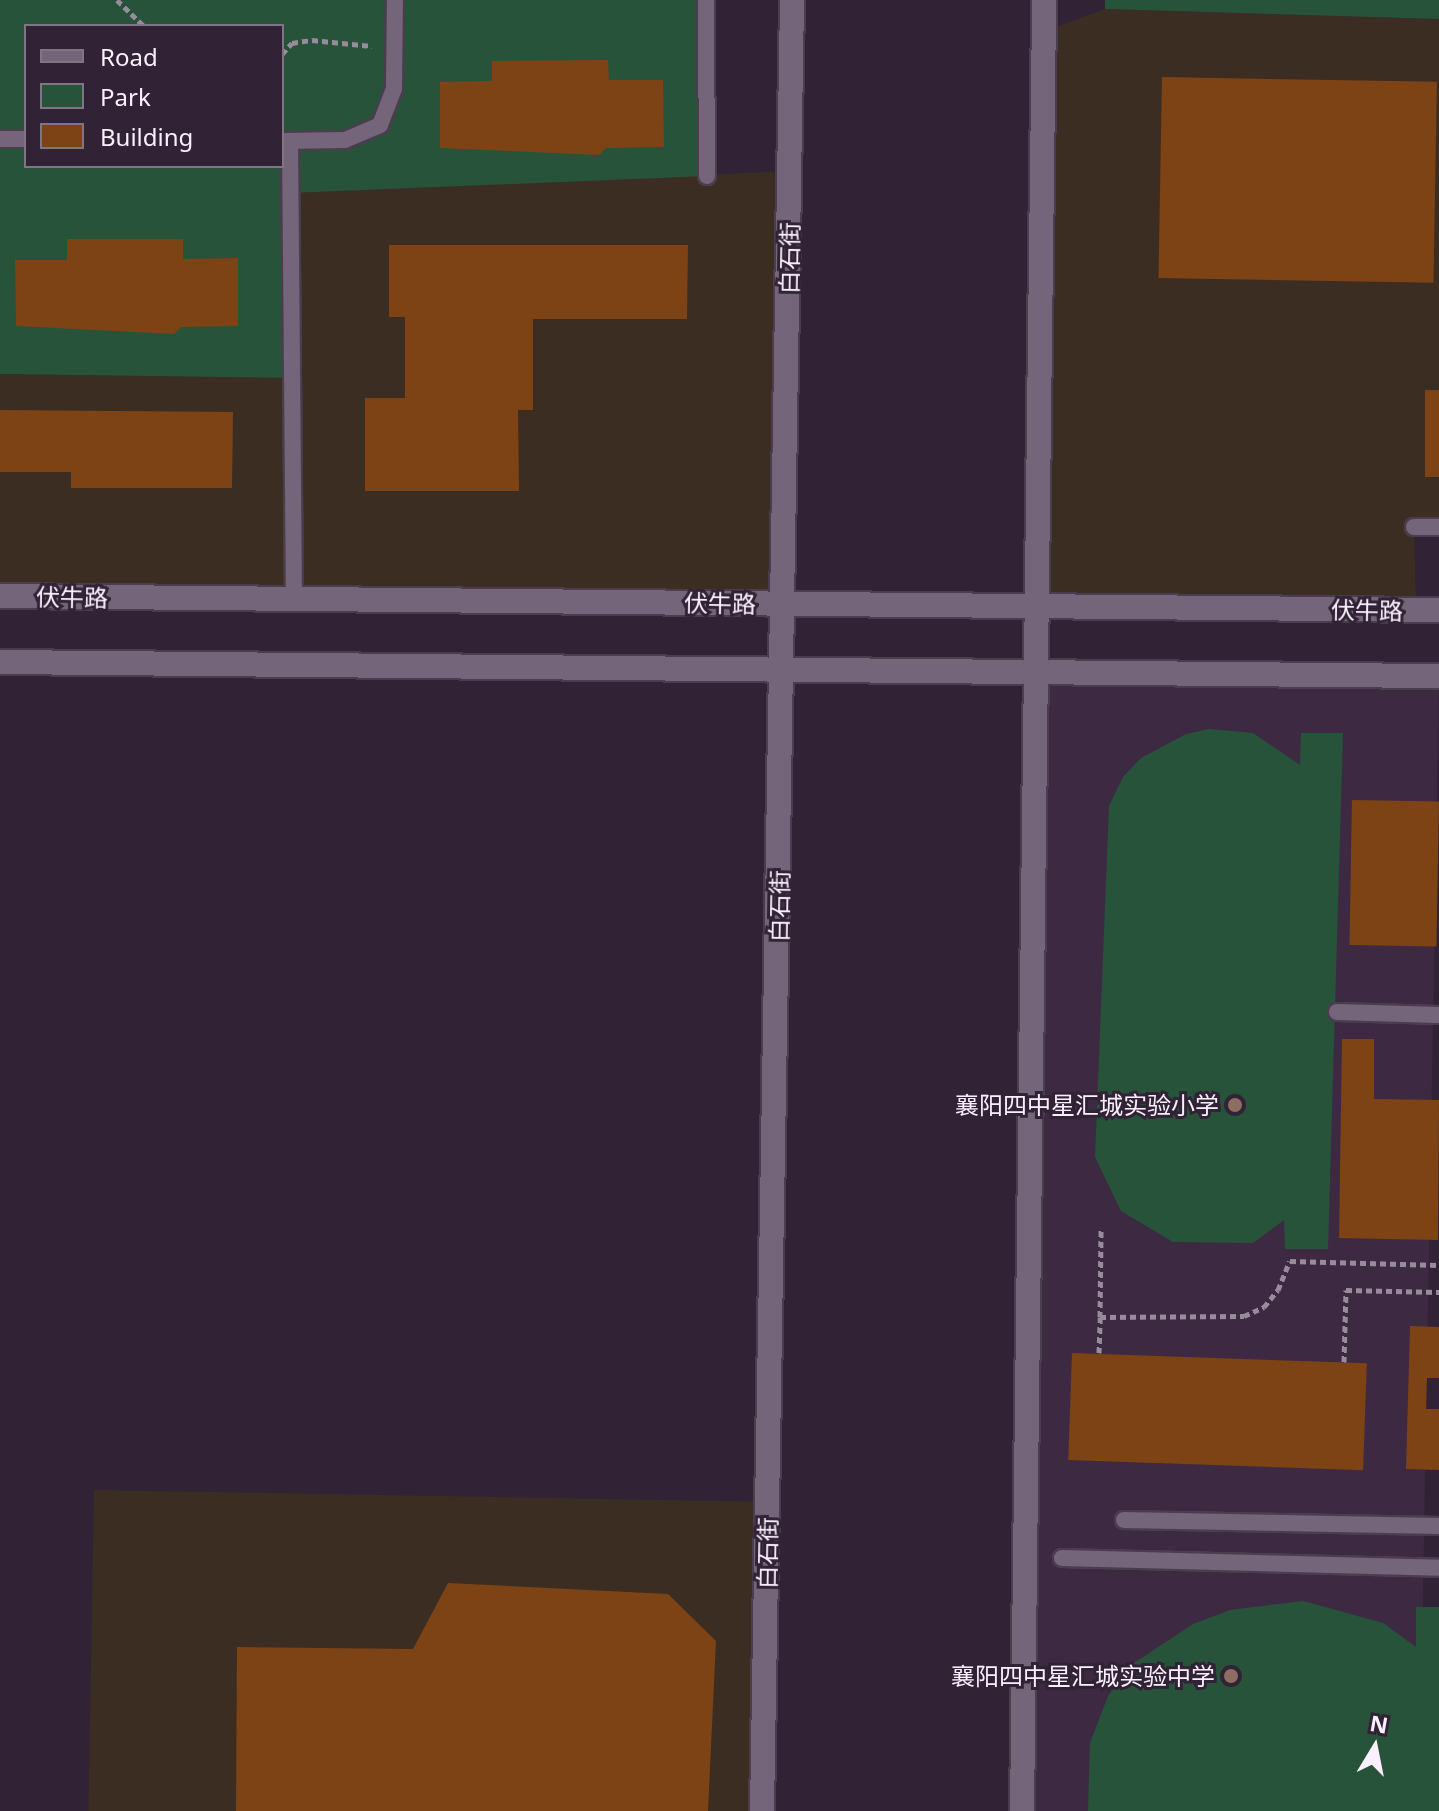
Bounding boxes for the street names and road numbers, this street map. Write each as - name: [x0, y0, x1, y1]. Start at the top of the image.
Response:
- street label: 白石街: [774, 222, 804, 294]
- street label: 伏牛路: [36, 582, 108, 612]
- street label: 伏牛路: [684, 588, 756, 618]
- street label: 伏牛路: [1331, 595, 1403, 625]
- street label: 白石街: [764, 870, 794, 942]
- street label: 白石街: [752, 1517, 782, 1589]

